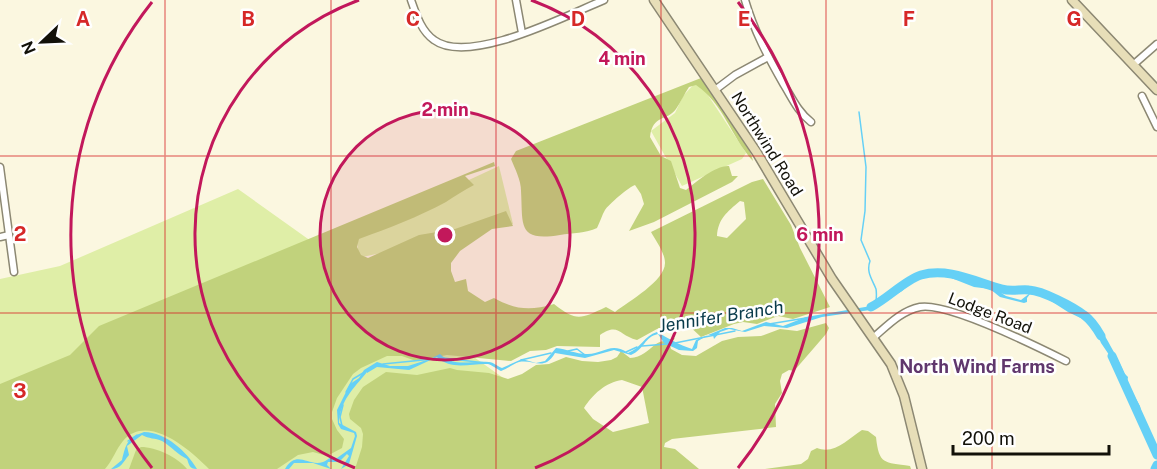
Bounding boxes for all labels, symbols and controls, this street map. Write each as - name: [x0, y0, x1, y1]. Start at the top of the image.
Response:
- text: A: [76, 7, 90, 31]
- text: B: [241, 7, 255, 31]
- text: C: [406, 7, 420, 31]
- text: D: [571, 7, 585, 31]
- text: E: [738, 7, 750, 31]
- text: F: [903, 7, 915, 31]
- text: G: [1066, 7, 1082, 31]
- north arrow: [12, 12, 72, 72]
- text: N: [17, 38, 40, 57]
- text: 4 min: [598, 48, 646, 69]
- street label: Northwind Road: [727, 88, 807, 200]
- text: 2 min: [421, 99, 469, 120]
- text: 2: [14, 222, 26, 246]
- text: 6 min: [796, 224, 844, 245]
- centre of rings: [435, 225, 455, 245]
- street label: Lodge Road: [946, 288, 1034, 338]
- water label: Jennifer Branch: [657, 296, 785, 336]
- district label: North Wind Farms: [899, 356, 1055, 377]
- text: 3: [13, 379, 27, 403]
- scale bar: [953, 418, 1109, 456]
- text: 200 m: [962, 428, 1015, 449]

